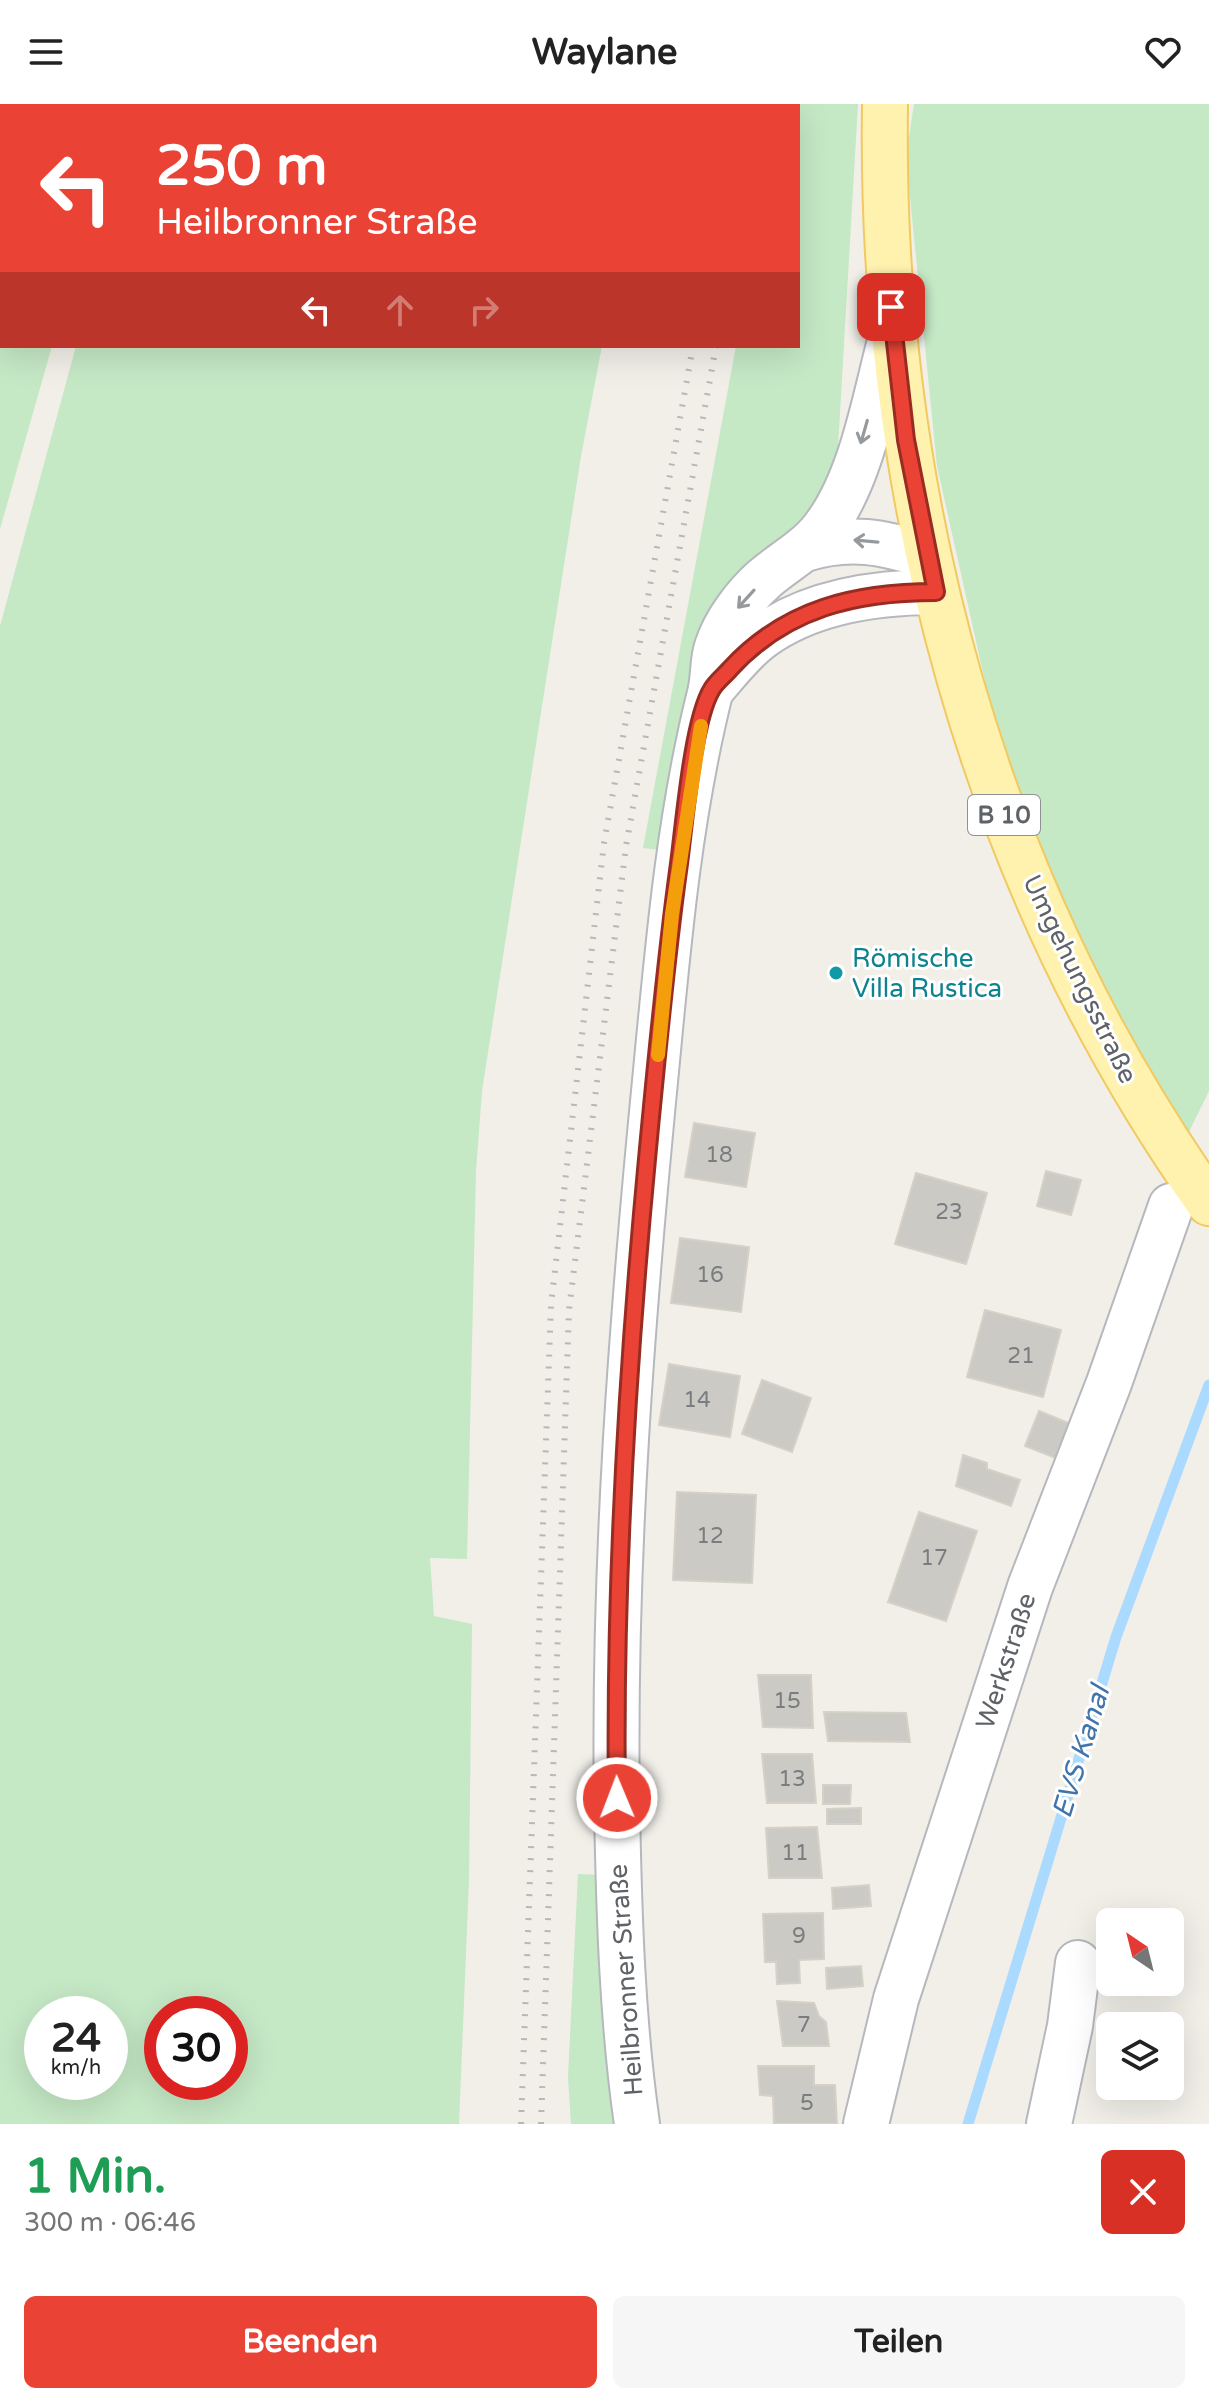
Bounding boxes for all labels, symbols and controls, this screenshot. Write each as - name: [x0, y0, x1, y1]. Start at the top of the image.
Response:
- icon: menu: [24, 30, 68, 74]
- icon: heart: [1141, 30, 1185, 74]
- text: Waylane: [532, 31, 677, 74]
- text: 250 m: [156, 133, 327, 200]
- icon: left: [24, 136, 128, 240]
- text: Heilbronner Straße: [156, 201, 478, 244]
- pin: [857, 273, 925, 341]
- icon: arrive: [869, 285, 913, 329]
- icon: left: [294, 288, 338, 332]
- icon: ahead: [378, 288, 422, 332]
- icon: right: [462, 288, 506, 332]
- one-way arrow: [856, 419, 871, 445]
- one-way arrow: [853, 533, 880, 548]
- one-way arrow: [737, 589, 755, 609]
- road number: B 10: [968, 795, 1040, 835]
- street label: Umgehungsstraße: [1016, 870, 1144, 1088]
- place label: Römische Villa Rustica: [852, 943, 1002, 1004]
- marker: Römische Villa Rustica: [827, 964, 845, 982]
- house number: 18: [705, 1142, 733, 1168]
- house number: 23: [935, 1199, 963, 1225]
- house number: 16: [696, 1262, 724, 1288]
- house number: 21: [1007, 1343, 1035, 1369]
- house number: 14: [683, 1387, 711, 1413]
- house number: 12: [696, 1523, 724, 1549]
- house number: 17: [920, 1545, 948, 1571]
- street label: Werkstraße: [969, 1589, 1043, 1733]
- water label: EVS Kanal: [1045, 1679, 1118, 1822]
- house number: 15: [773, 1688, 801, 1714]
- position arrow: [575, 1756, 659, 1840]
- house number: 13: [778, 1766, 806, 1792]
- house number: 11: [781, 1840, 809, 1866]
- street label: Heilbronner Straße: [602, 1863, 650, 2097]
- north arrow: [1096, 1908, 1184, 1996]
- map controls: [1096, 1908, 1184, 2100]
- house number: 9: [792, 1923, 806, 1949]
- speed limit sign: 30: [144, 1996, 248, 2100]
- house number: 7: [797, 2012, 811, 2038]
- button: layers: [1096, 2012, 1184, 2100]
- text: 24: [51, 2014, 101, 2062]
- text: km/h: [51, 2056, 101, 2080]
- house number: 5: [800, 2090, 814, 2116]
- text: 1 Min.: [24, 2148, 166, 2206]
- button: close: [1101, 2150, 1185, 2234]
- text: 300 m · 06:46: [24, 2207, 196, 2238]
- button: Beenden: [24, 2296, 597, 2388]
- button: Teilen: [613, 2296, 1185, 2388]

